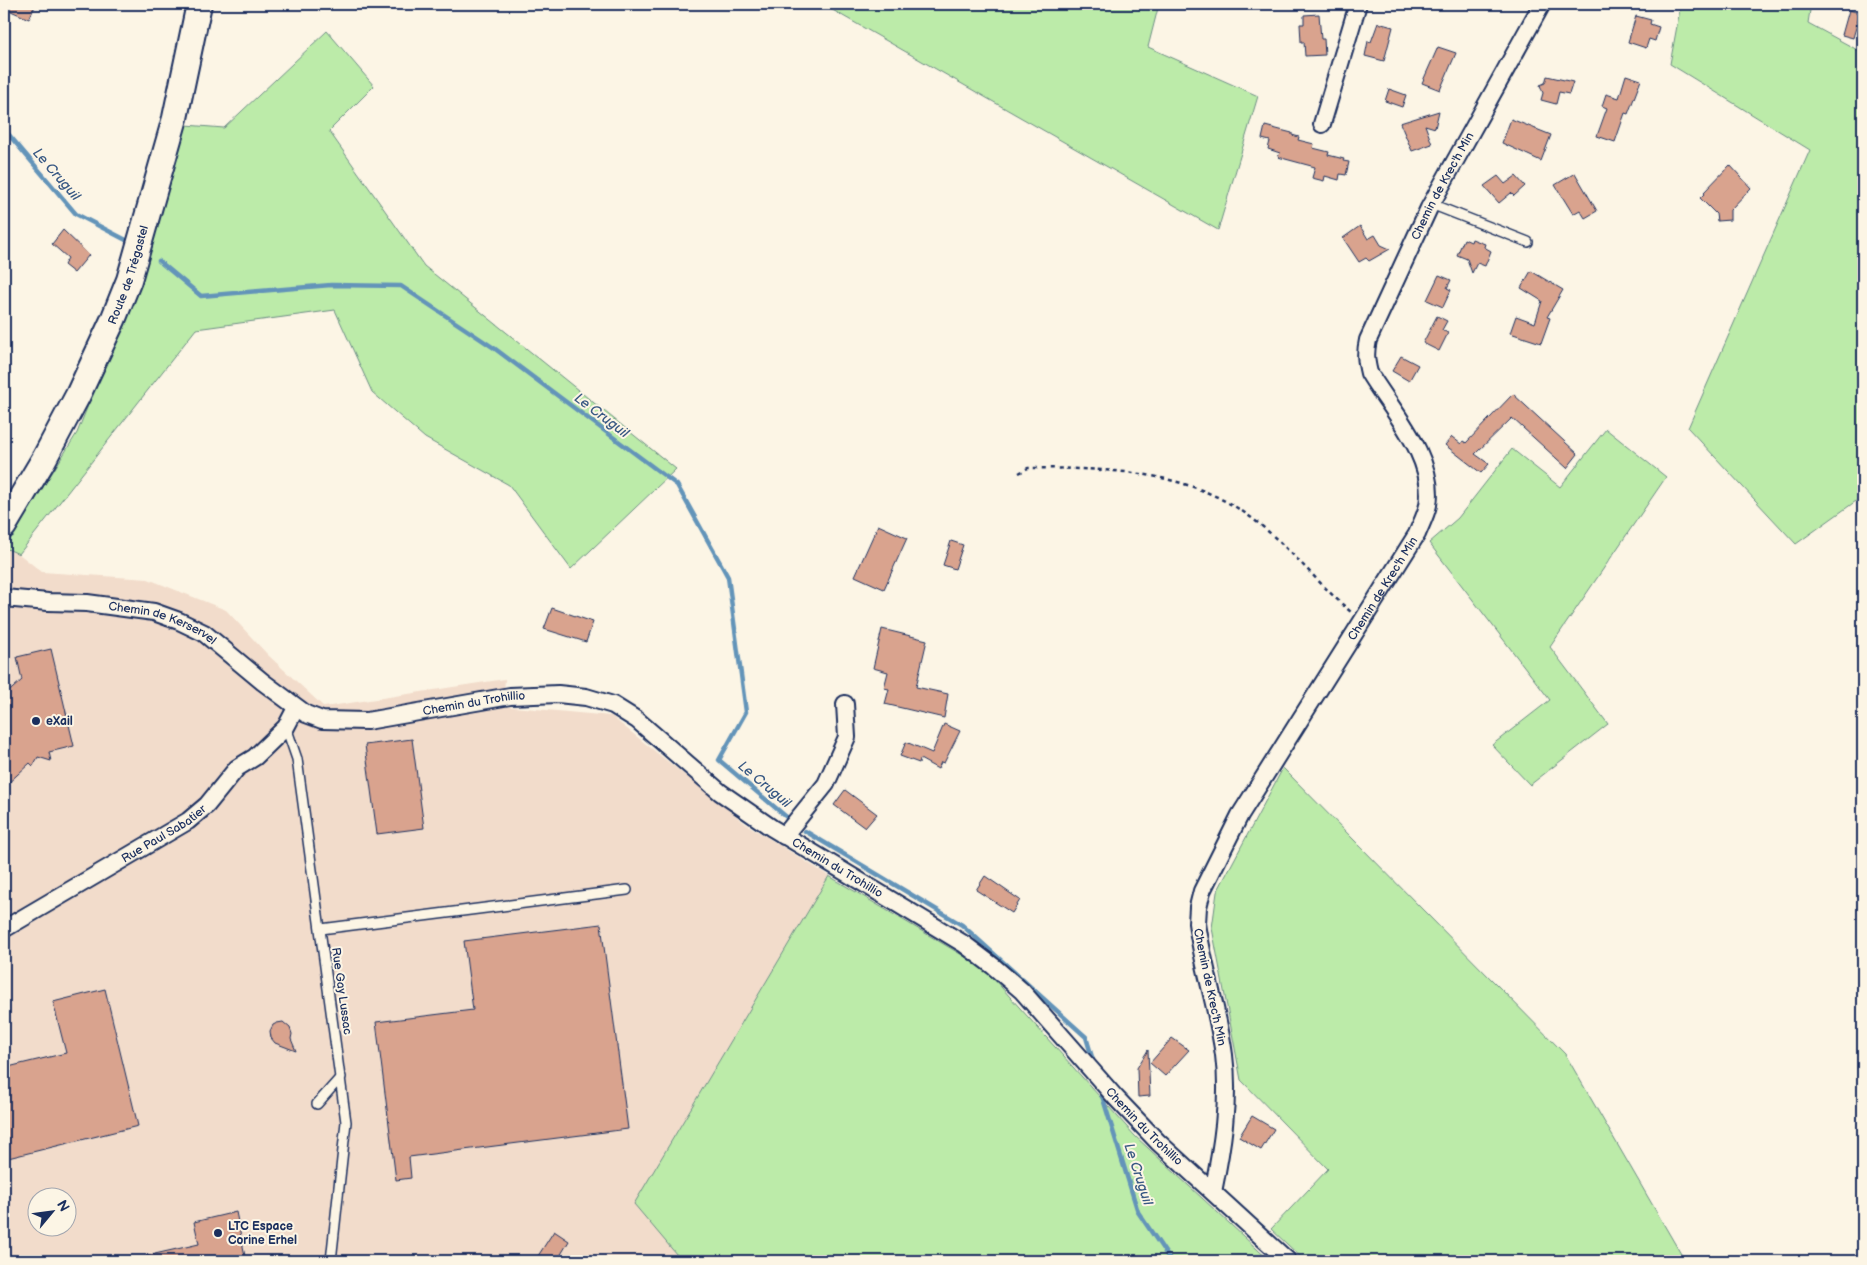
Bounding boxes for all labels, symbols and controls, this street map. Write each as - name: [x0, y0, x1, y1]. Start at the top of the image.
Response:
- street label: Chemin de Krec'h Min: [1408, 130, 1478, 242]
- water label: Le Cruguil: [29, 145, 85, 205]
- street label: Route de Trégastel: [105, 224, 152, 327]
- water label: Le Cruguil: [571, 389, 633, 442]
- street label: Chemin de Krec'h Min: [1345, 534, 1421, 643]
- street label: Chemin de Kerservel: [107, 599, 219, 648]
- street label: Chemin du Trohillio: [422, 688, 526, 719]
- place label: eXail: [46, 714, 73, 729]
- marker: eXail: [30, 715, 42, 727]
- water label: Le Cruguil: [735, 757, 795, 812]
- street label: Rue Paul Sabatier: [119, 801, 210, 866]
- street label: Chemin du Trohillio: [789, 835, 886, 901]
- street label: Chemin de Krec'h Min: [1190, 927, 1229, 1047]
- street label: Rue Gay Lussac: [328, 947, 355, 1036]
- street label: Chemin du Trohillio: [1102, 1085, 1186, 1169]
- water label: Le Cruguil: [1121, 1141, 1157, 1208]
- north arrow: [28, 1188, 78, 1238]
- text: N: [53, 1197, 73, 1215]
- place label: LTC Espace Corine Erhel: [228, 1219, 297, 1248]
- marker: LTC Espace Corine Erhel: [212, 1227, 224, 1239]

